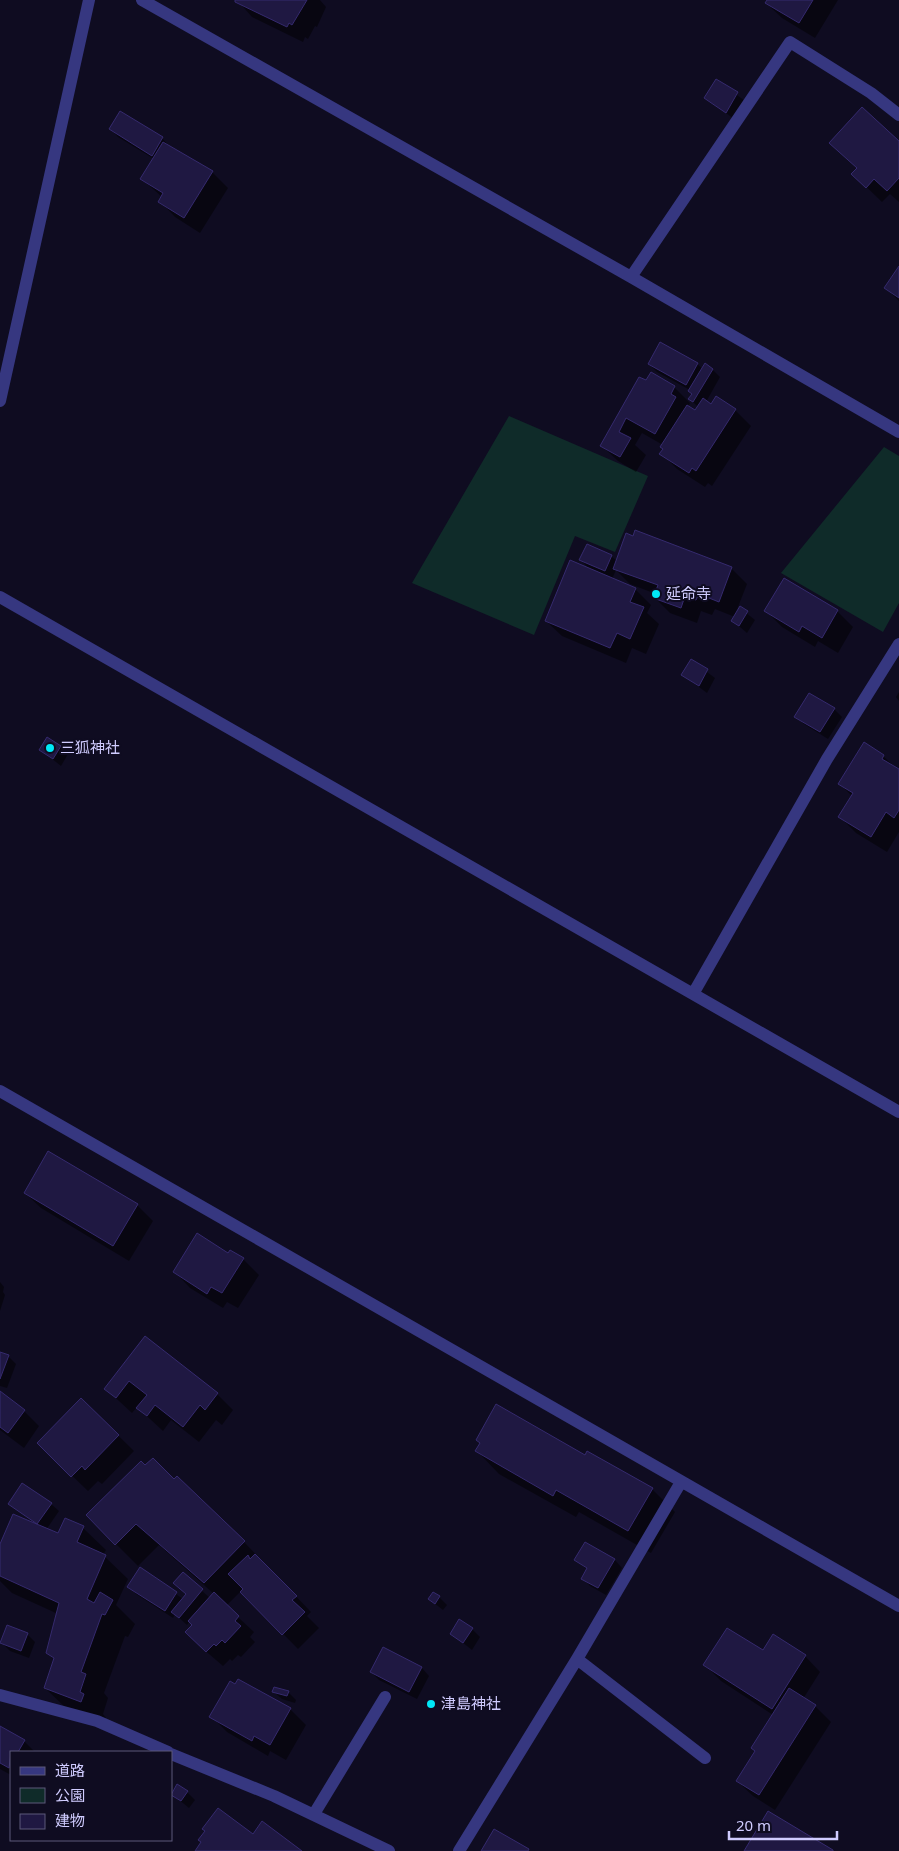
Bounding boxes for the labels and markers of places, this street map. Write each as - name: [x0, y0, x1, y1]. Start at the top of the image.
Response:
- place label: 延命寺: [666, 583, 711, 603]
- marker: 延命寺: [650, 588, 662, 600]
- place label: 三狐神社: [60, 737, 120, 757]
- marker: 三狐神社: [44, 742, 56, 754]
- place label: 津島神社: [441, 1693, 501, 1713]
- marker: 津島神社: [425, 1698, 437, 1710]

